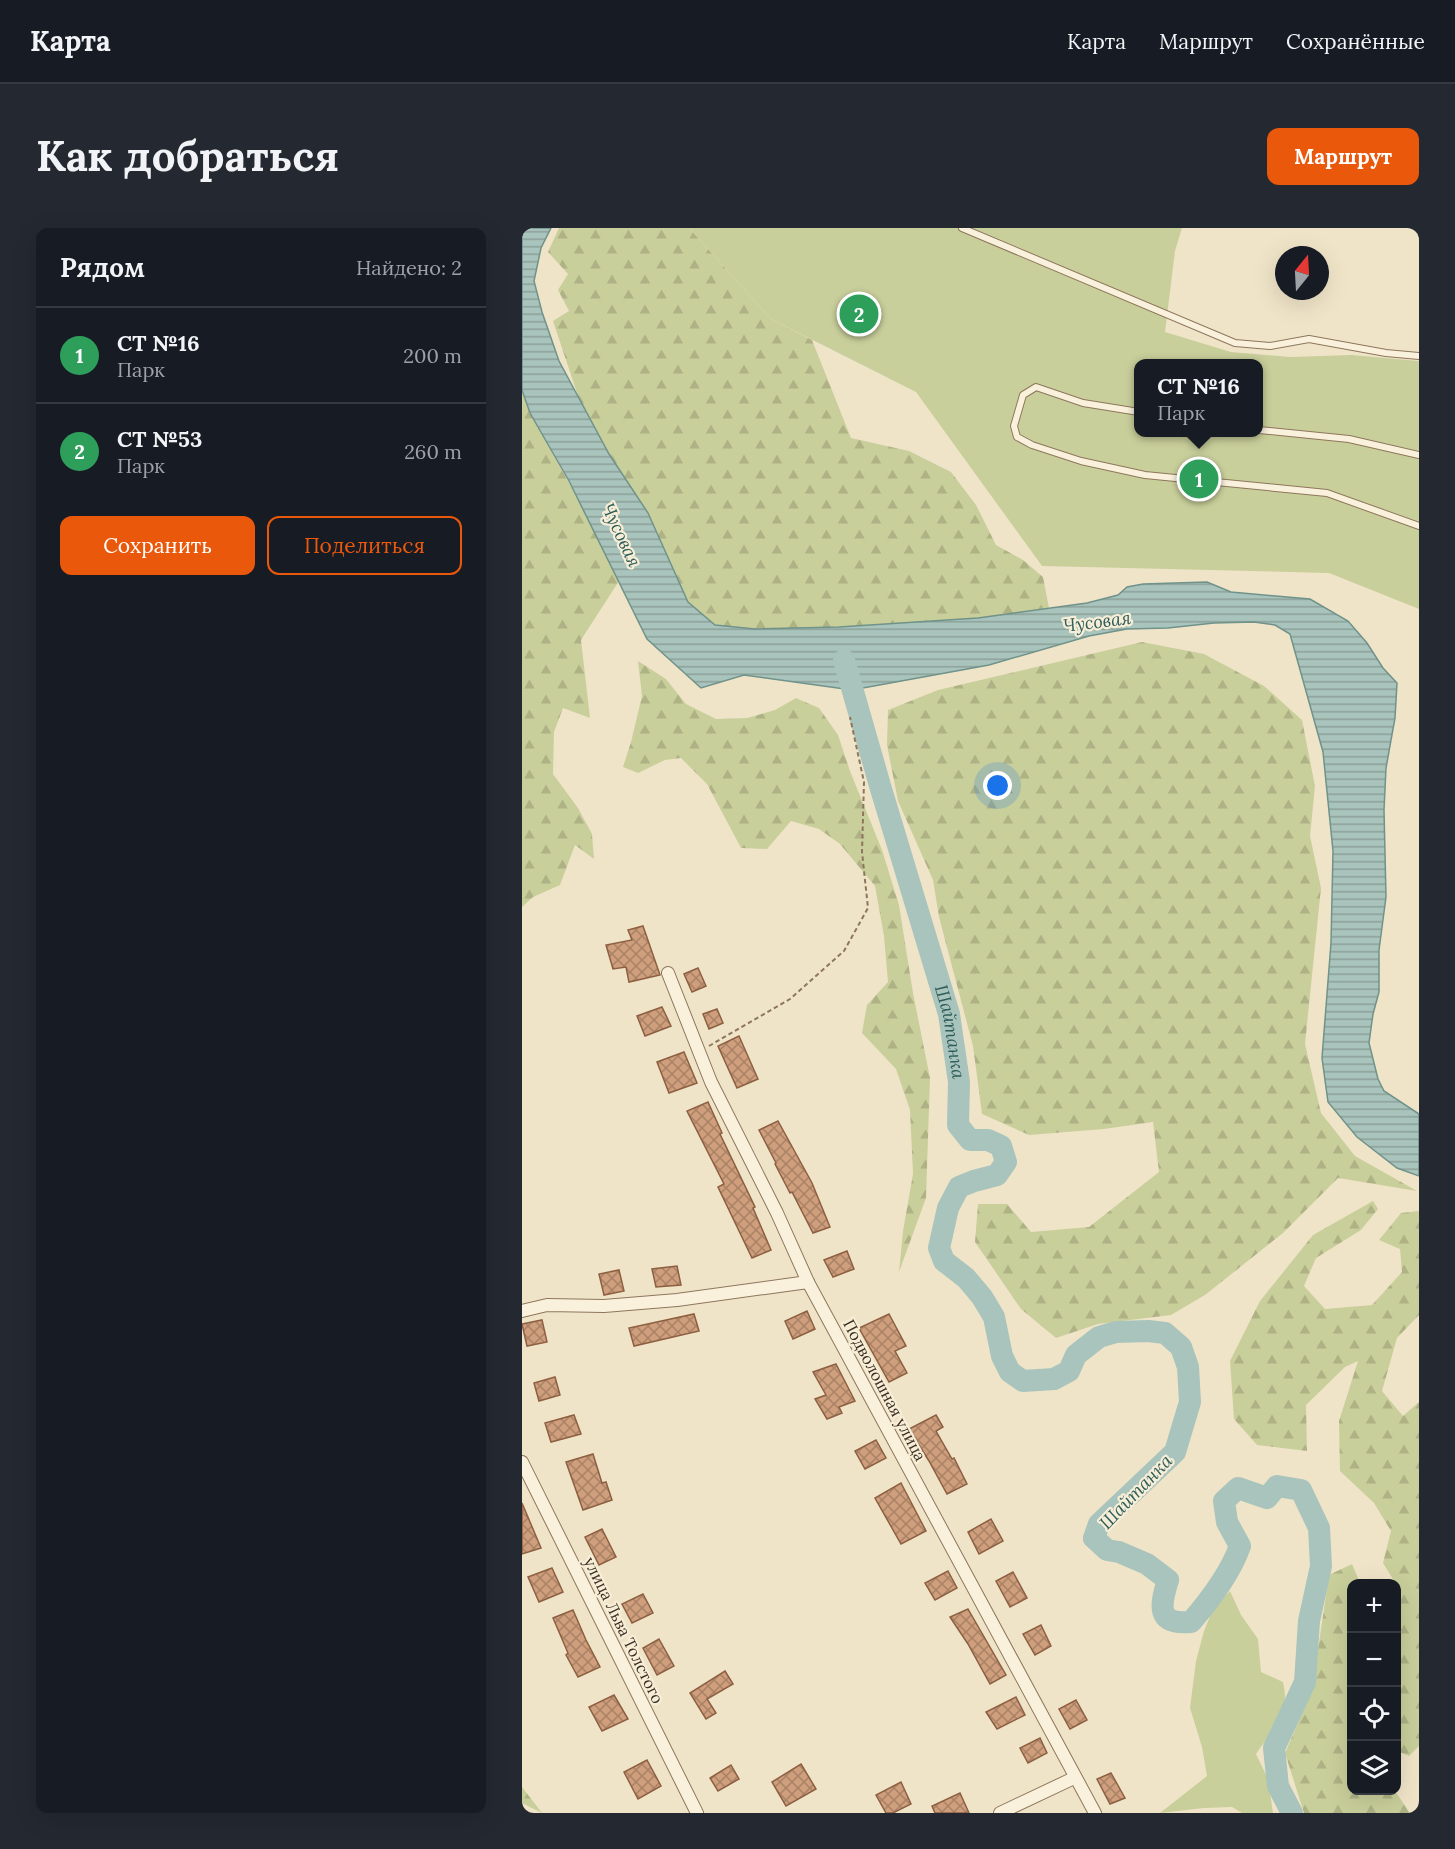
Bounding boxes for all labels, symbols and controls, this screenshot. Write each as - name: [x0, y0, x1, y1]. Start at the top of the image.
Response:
- text: Карта: [30, 23, 111, 59]
- text: Карта: [1067, 28, 1126, 55]
- text: Маршрут: [1159, 28, 1253, 55]
- text: Сохранённые: [1286, 28, 1425, 55]
- button: Маршрут: [1267, 128, 1419, 185]
- text: Как добраться: [36, 129, 339, 183]
- north arrow: [1275, 246, 1329, 300]
- text: Рядом: [60, 251, 145, 284]
- text: Найдено: 2: [356, 255, 462, 280]
- pin: 2: [840, 292, 878, 337]
- text: СТ №16: [117, 329, 200, 357]
- text: 1: [75, 343, 84, 368]
- text: 200 m: [403, 343, 462, 368]
- text: Парк: [117, 357, 165, 382]
- popup: [1134, 359, 1263, 437]
- text: СТ №16: [1157, 372, 1240, 400]
- text: Парк: [1157, 400, 1205, 425]
- text: СТ №53: [117, 425, 202, 453]
- text: 2: [74, 439, 85, 464]
- text: 260 m: [404, 439, 462, 464]
- text: Парк: [117, 453, 165, 478]
- pin: 1: [1180, 456, 1218, 502]
- water label: Чусовая: [597, 499, 646, 570]
- button: Сохранить: [60, 516, 255, 575]
- button: Поделиться: [267, 516, 462, 575]
- water label: Чусовая: [1062, 606, 1132, 637]
- your location: [983, 771, 1012, 800]
- water label: Шайтанка: [930, 982, 970, 1080]
- street label: Подволошная улица: [839, 1316, 931, 1464]
- water label: Шайтанка: [1094, 1449, 1177, 1534]
- street label: улица Льва Толстого: [580, 1553, 668, 1707]
- map controls: [1347, 1579, 1401, 1795]
- button: +: [1347, 1579, 1401, 1633]
- button: −: [1347, 1633, 1401, 1687]
- button: locate: [1347, 1687, 1401, 1741]
- button: layers: [1347, 1741, 1401, 1795]

